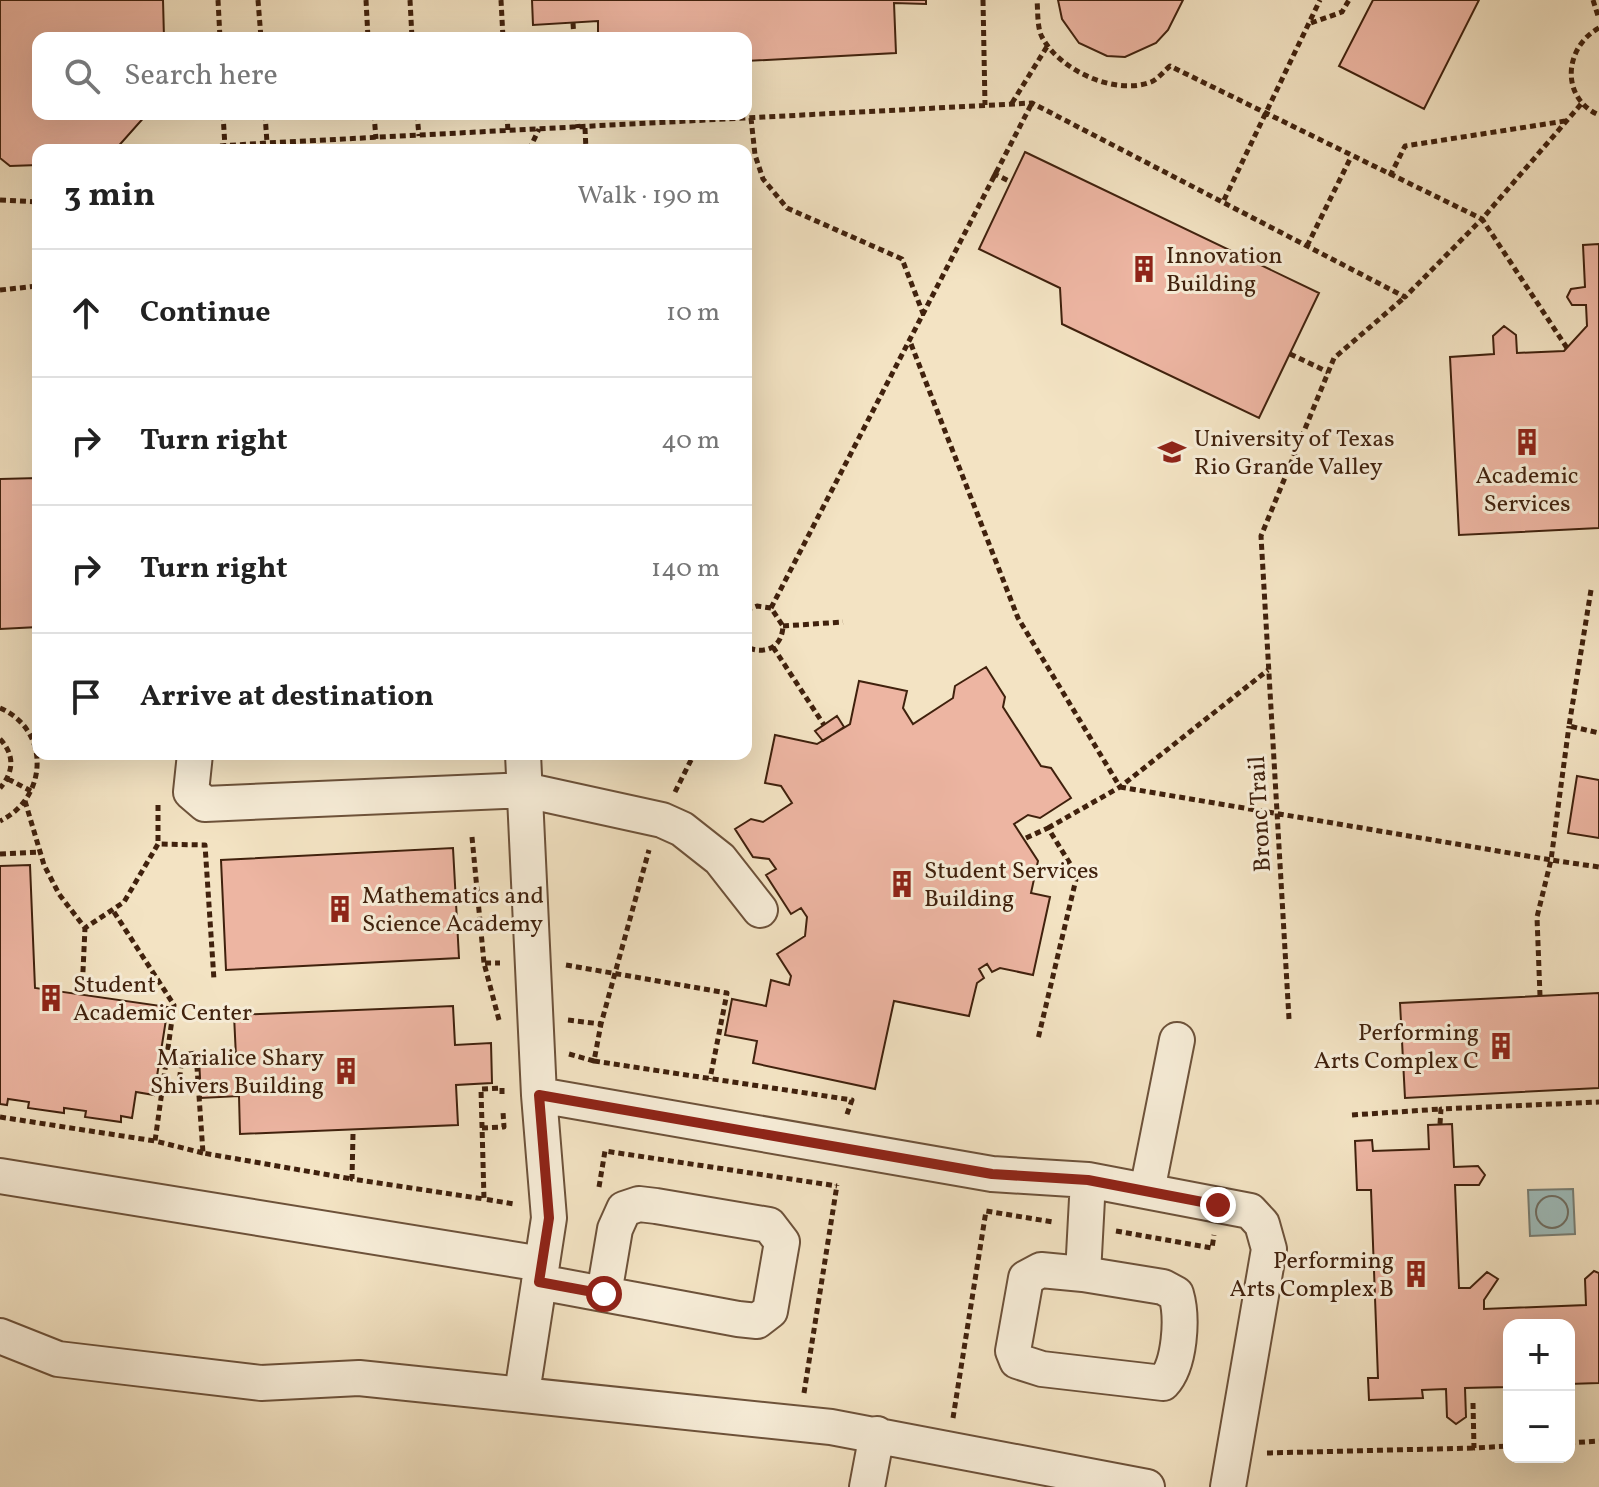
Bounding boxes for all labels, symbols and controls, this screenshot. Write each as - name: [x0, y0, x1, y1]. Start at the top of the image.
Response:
- search box: [32, 32, 752, 120]
- icon: search: [60, 54, 104, 98]
- text: Search here: [124, 55, 278, 97]
- text: 3 min: [64, 173, 155, 220]
- text: Walk · 190 m: [577, 178, 720, 214]
- place label: Innovation Building: [1166, 240, 1283, 302]
- building icon: Innovation Building: [1129, 254, 1159, 284]
- icon: ahead: [64, 291, 108, 335]
- text: Continue: [140, 292, 271, 334]
- text: 10 m: [666, 295, 720, 331]
- icon: right: [64, 419, 108, 463]
- text: Turn right: [140, 420, 288, 462]
- text: 40 m: [661, 423, 720, 459]
- place label: University of Texas Rio Grande Valley: [1194, 423, 1395, 485]
- building icon: Academic Services: [1512, 427, 1542, 457]
- school or university icon: University of Texas Rio Grande Valley: [1157, 437, 1187, 467]
- place label: Academic Services: [1475, 460, 1579, 522]
- icon: right: [64, 547, 108, 591]
- text: Turn right: [140, 548, 288, 590]
- text: 140 m: [651, 551, 720, 587]
- icon: arrive: [64, 675, 108, 719]
- text: Arrive at destination: [140, 676, 434, 718]
- street label: Bronc Trail: [1241, 755, 1281, 873]
- place label: Student Services Building: [924, 855, 1099, 917]
- building icon: Student Services Building: [887, 869, 917, 899]
- place label: Mathematics and Science Academy: [362, 880, 544, 942]
- building icon: Mathematics and Science Academy: [325, 894, 355, 924]
- place label: Student Academic Center: [73, 969, 252, 1031]
- building icon: Student Academic Center: [36, 983, 66, 1013]
- place label: Performing Arts Complex C: [1314, 1017, 1479, 1079]
- building icon: Performing Arts Complex C: [1486, 1031, 1516, 1061]
- place label: Marialice Shary Shivers Building: [150, 1042, 324, 1104]
- building icon: Marialice Shary Shivers Building: [331, 1056, 361, 1086]
- route end: [1200, 1187, 1236, 1223]
- place label: Performing Arts Complex B: [1230, 1245, 1394, 1307]
- building icon: Performing Arts Complex B: [1401, 1259, 1431, 1289]
- route start: [586, 1276, 622, 1312]
- map controls: [1503, 1319, 1575, 1463]
- button: +: [1503, 1319, 1575, 1391]
- button: −: [1503, 1391, 1575, 1463]

